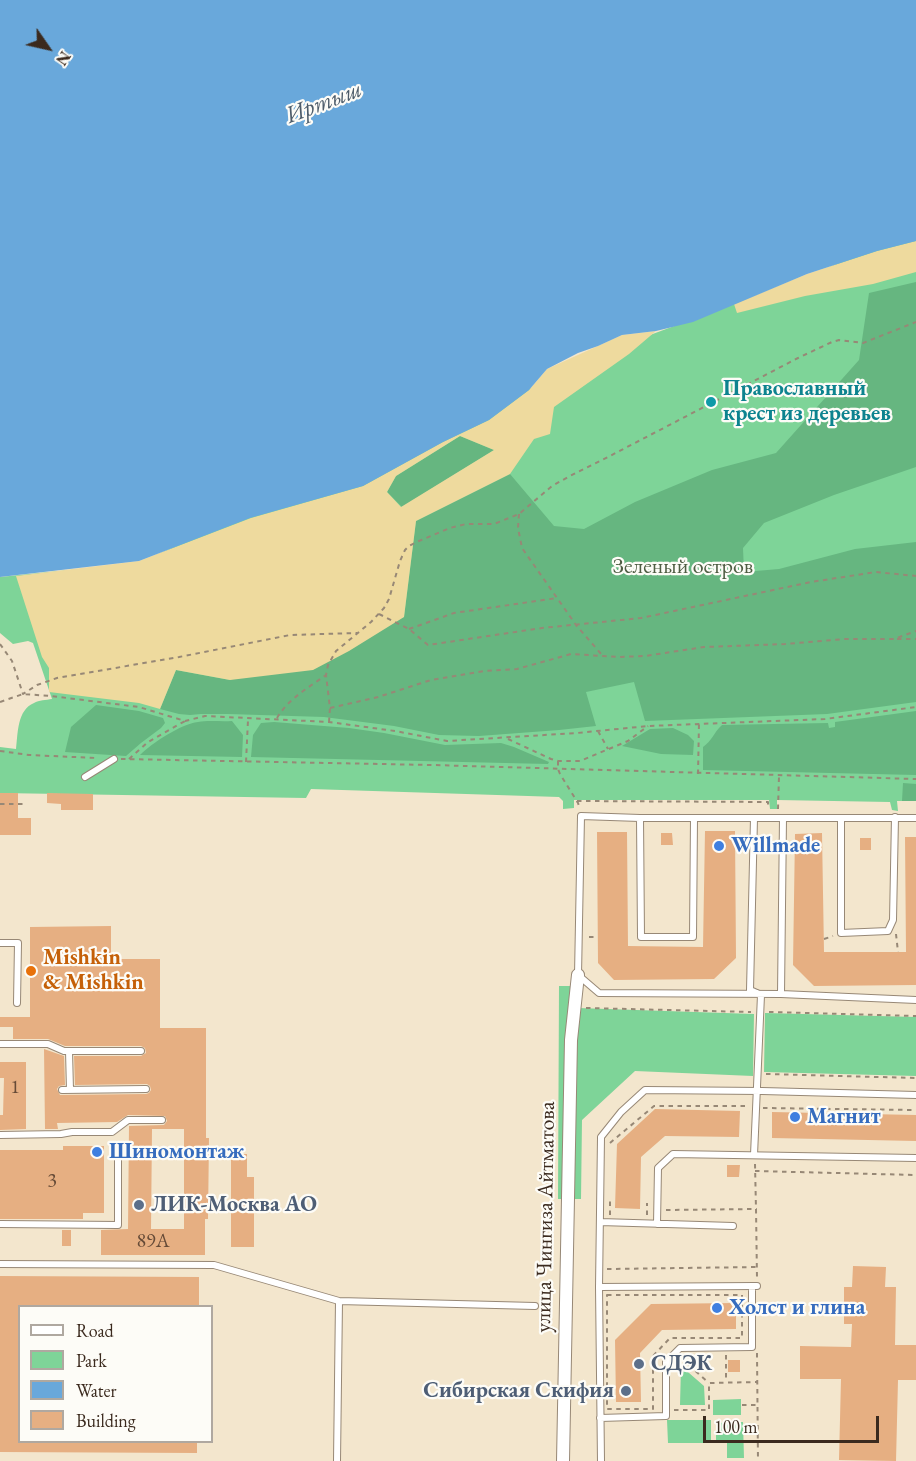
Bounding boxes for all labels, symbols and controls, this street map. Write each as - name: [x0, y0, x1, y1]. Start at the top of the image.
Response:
- north arrow: [18, 18, 78, 78]
- text: N: [51, 47, 76, 70]
- water label: Иртыш: [282, 75, 366, 131]
- place label: Православный крест из деревьев: [723, 376, 891, 428]
- marker: Православный крест из деревьев: [704, 395, 718, 409]
- park label: Зеленый остров: [613, 554, 753, 580]
- place label: Willmade: [731, 833, 820, 859]
- marker: Willmade: [712, 839, 726, 853]
- place label: Mishkin & Mishkin: [43, 945, 144, 996]
- marker: Mishkin & Mishkin: [24, 964, 38, 978]
- house number: 1: [10, 1076, 20, 1100]
- street label: улица Чингиза Айтматова: [531, 1101, 561, 1333]
- place label: Магнит: [807, 1104, 881, 1130]
- marker: Магнит: [788, 1110, 802, 1124]
- place label: Шиномонтаж: [109, 1139, 245, 1165]
- marker: Шиномонтаж: [90, 1145, 104, 1159]
- house number: 3: [47, 1170, 57, 1194]
- place label: ЛИК-Москва АО: [151, 1192, 317, 1218]
- marker: ЛИК-Москва АО: [132, 1198, 146, 1212]
- house number: 89А: [136, 1230, 170, 1254]
- place label: Холст и глина: [729, 1295, 865, 1321]
- marker: Холст и глина: [710, 1301, 724, 1315]
- legend: [18, 1305, 213, 1443]
- text: Road: [76, 1319, 114, 1342]
- text: Park: [76, 1349, 107, 1372]
- place label: СДЭК: [651, 1351, 712, 1377]
- marker: СДЭК: [632, 1357, 646, 1371]
- place label: Сибирская Скифия: [423, 1378, 614, 1404]
- text: Water: [76, 1379, 117, 1402]
- marker: Сибирская Скифия: [619, 1384, 633, 1398]
- scale bar: [706, 1404, 882, 1442]
- text: Building: [76, 1409, 136, 1432]
- text: 100 m: [714, 1415, 758, 1438]

